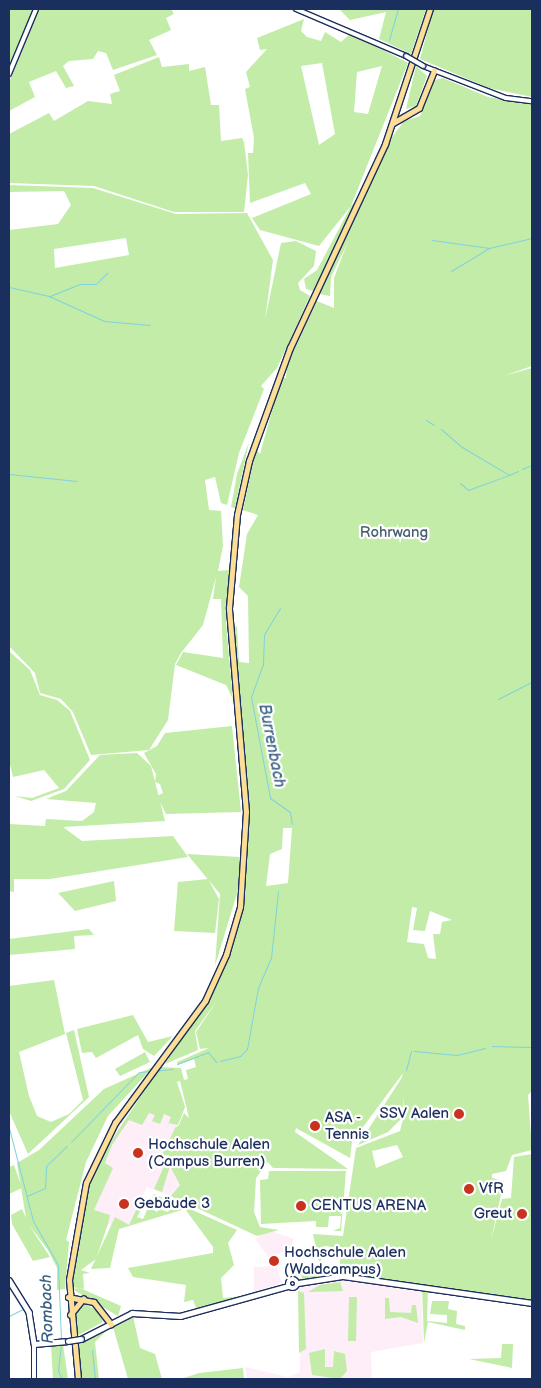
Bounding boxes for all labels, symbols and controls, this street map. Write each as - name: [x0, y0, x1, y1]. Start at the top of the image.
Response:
- park label: Rohrwang: [360, 524, 428, 542]
- water label: Burrenbach: [253, 703, 289, 789]
- place label: SSV Aalen: [380, 1105, 449, 1123]
- place label: ASA - Tennis: [325, 1108, 369, 1143]
- marker: SSV Aalen: [453, 1108, 465, 1120]
- marker: ASA - Tennis: [309, 1120, 321, 1132]
- place label: Hochschule Aalen (Campus Burren): [148, 1135, 270, 1170]
- marker: Hochschule Aalen (Campus Burren): [132, 1147, 144, 1159]
- place label: VfR: [479, 1180, 504, 1198]
- marker: VfR: [463, 1183, 475, 1195]
- place label: Gebäude 3: [134, 1195, 210, 1213]
- place label: CENTUS ARENA: [311, 1197, 426, 1215]
- marker: Gebäude 3: [118, 1198, 130, 1210]
- marker: CENTUS ARENA: [295, 1200, 307, 1212]
- place label: Greut: [474, 1205, 512, 1223]
- marker: Greut: [516, 1208, 528, 1220]
- place label: Hochschule Aalen (Waldcampus): [284, 1243, 406, 1278]
- marker: Hochschule Aalen (Waldcampus): [268, 1255, 280, 1267]
- water label: Rombach: [37, 1274, 59, 1344]

